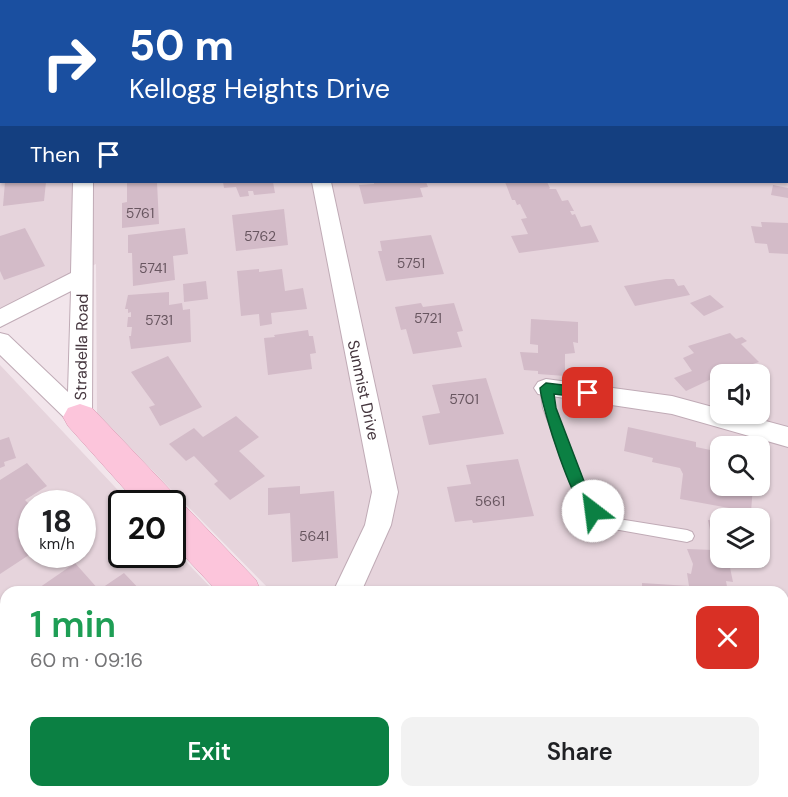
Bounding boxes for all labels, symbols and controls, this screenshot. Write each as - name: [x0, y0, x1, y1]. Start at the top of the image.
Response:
- text: 50 m: [129, 18, 234, 73]
- icon: right: [30, 24, 108, 102]
- text: Kellogg Heights Drive: [129, 71, 390, 106]
- icon: arrive: [92, 138, 125, 171]
- text: Then: [30, 140, 80, 169]
- house number: 5761: [126, 204, 154, 222]
- house number: 5762: [244, 227, 276, 245]
- house number: 5751: [397, 254, 425, 272]
- house number: 5741: [139, 259, 167, 277]
- street label: Stradella Road: [70, 294, 93, 401]
- house number: 5721: [414, 309, 442, 327]
- house number: 5731: [145, 311, 173, 329]
- street label: Sunmist Drive: [343, 338, 384, 442]
- map controls: [710, 364, 770, 568]
- button: sound: [710, 364, 770, 424]
- pin: [562, 367, 613, 418]
- icon: arrive: [571, 376, 604, 409]
- house number: 5701: [449, 390, 479, 408]
- button: search: [710, 436, 770, 496]
- position arrow: [561, 479, 625, 543]
- speed limit sign: 20: [108, 490, 186, 568]
- house number: 5661: [475, 492, 505, 510]
- text: 18: [42, 502, 72, 541]
- button: layers: [710, 508, 770, 568]
- house number: 5641: [299, 527, 329, 545]
- text: km/h: [39, 534, 75, 554]
- text: 1 min: [30, 601, 116, 648]
- button: close: [696, 606, 759, 669]
- text: 60 m · 09:16: [30, 647, 143, 673]
- button: Exit: [30, 717, 389, 786]
- button: Share: [401, 717, 759, 786]

